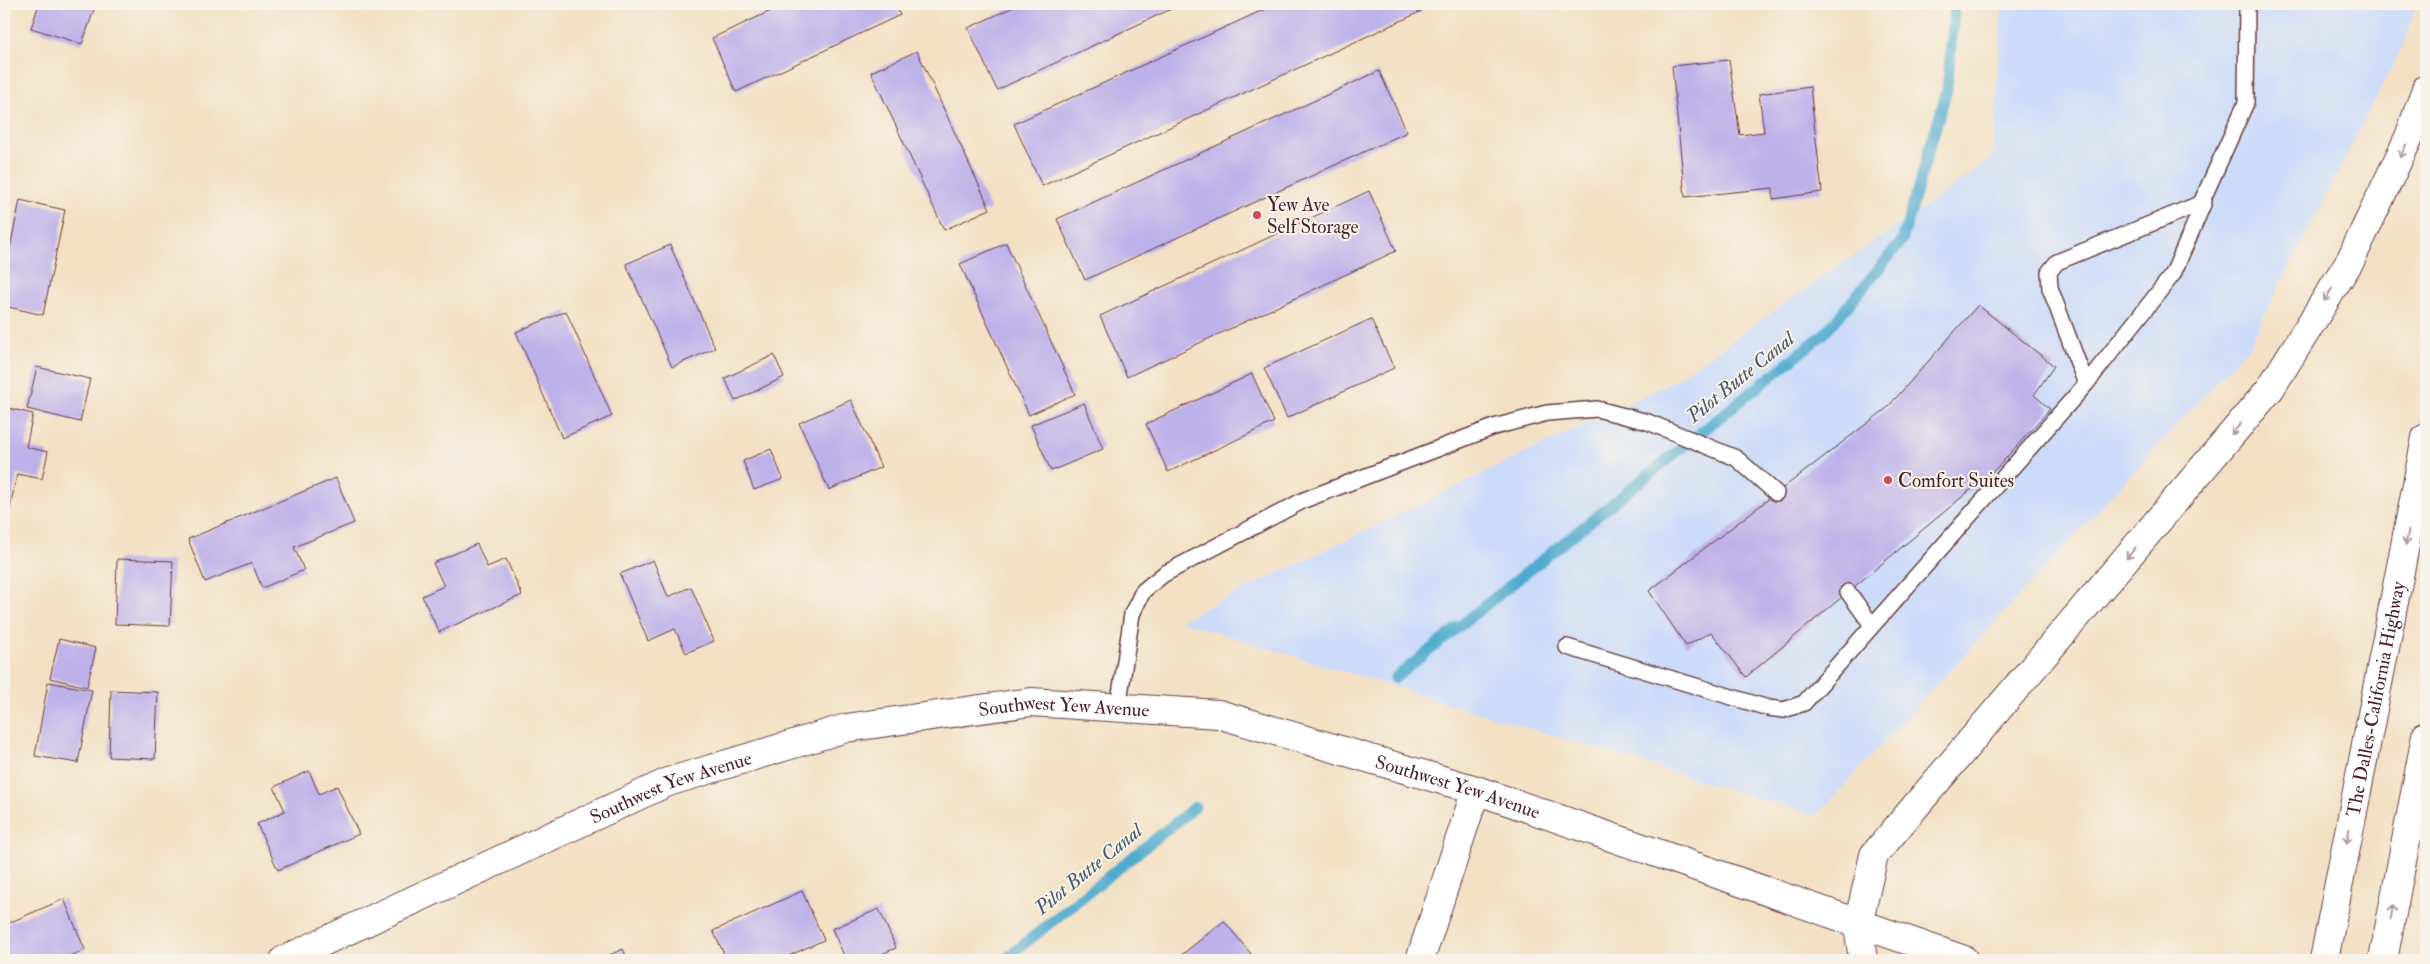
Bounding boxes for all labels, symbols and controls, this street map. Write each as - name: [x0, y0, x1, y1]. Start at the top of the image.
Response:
- one-way arrow: [2397, 143, 2407, 158]
- place label: Yew Ave Self Storage: [1267, 193, 1359, 239]
- marker: Yew Ave Self Storage: [1251, 209, 1263, 221]
- one-way arrow: [2323, 288, 2333, 302]
- water label: Pilot Butte Canal: [1681, 325, 1801, 429]
- one-way arrow: [2230, 422, 2242, 435]
- place label: Comfort Suites: [1898, 469, 2014, 493]
- marker: Comfort Suites: [1882, 474, 1894, 486]
- one-way arrow: [2402, 529, 2411, 545]
- one-way arrow: [2125, 546, 2136, 559]
- street label: The Dalles-California Highway: [2341, 579, 2411, 819]
- street label: Southwest Yew Avenue: [977, 690, 1150, 723]
- street label: Southwest Yew Avenue: [586, 746, 755, 830]
- street label: Southwest Yew Avenue: [1372, 750, 1543, 824]
- water label: Pilot Butte Canal: [1029, 817, 1149, 921]
- one-way arrow: [2343, 828, 2353, 844]
- one-way arrow: [2388, 905, 2397, 921]

